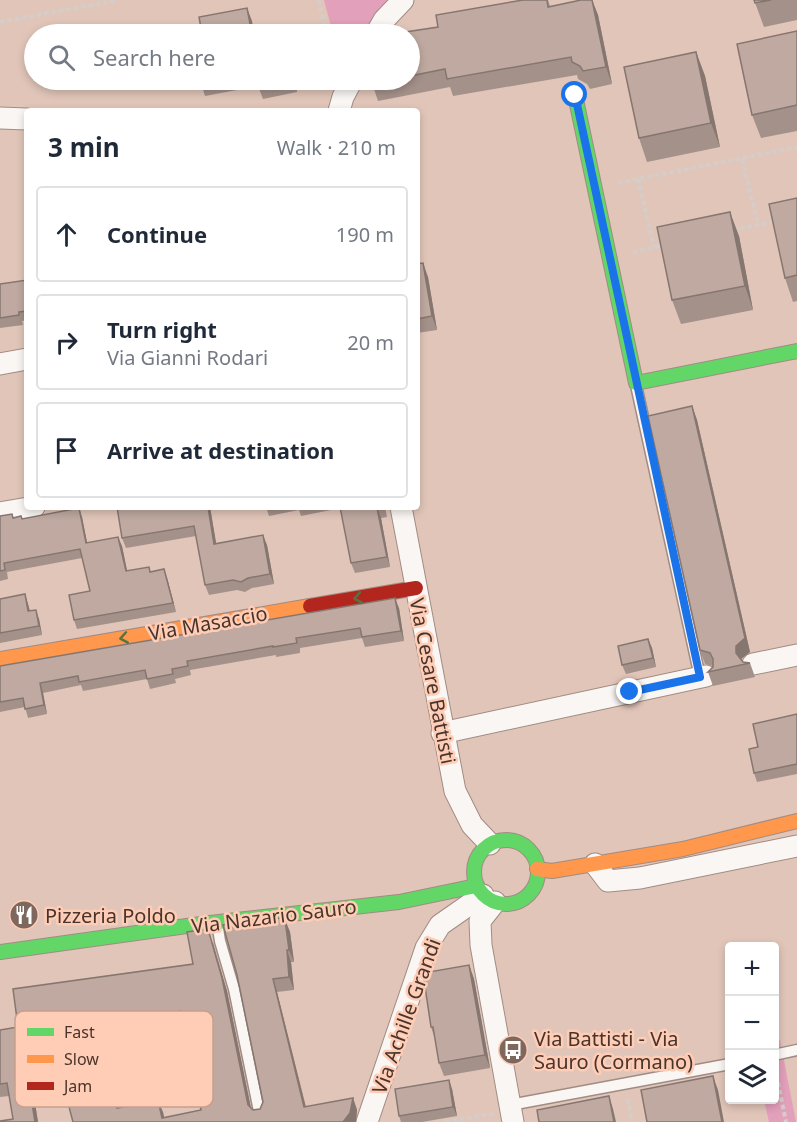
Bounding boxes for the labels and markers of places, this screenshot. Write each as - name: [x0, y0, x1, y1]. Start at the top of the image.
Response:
- restaurant icon: Pizzeria Poldo: [8, 899, 40, 931]
- place label: Pizzeria Poldo: [45, 902, 176, 929]
- place label: Via Battisti - Via Sauro (Cormano): [534, 1025, 693, 1075]
- bus stop icon: Via Battisti - Via Sauro (Cormano): [497, 1034, 529, 1066]

